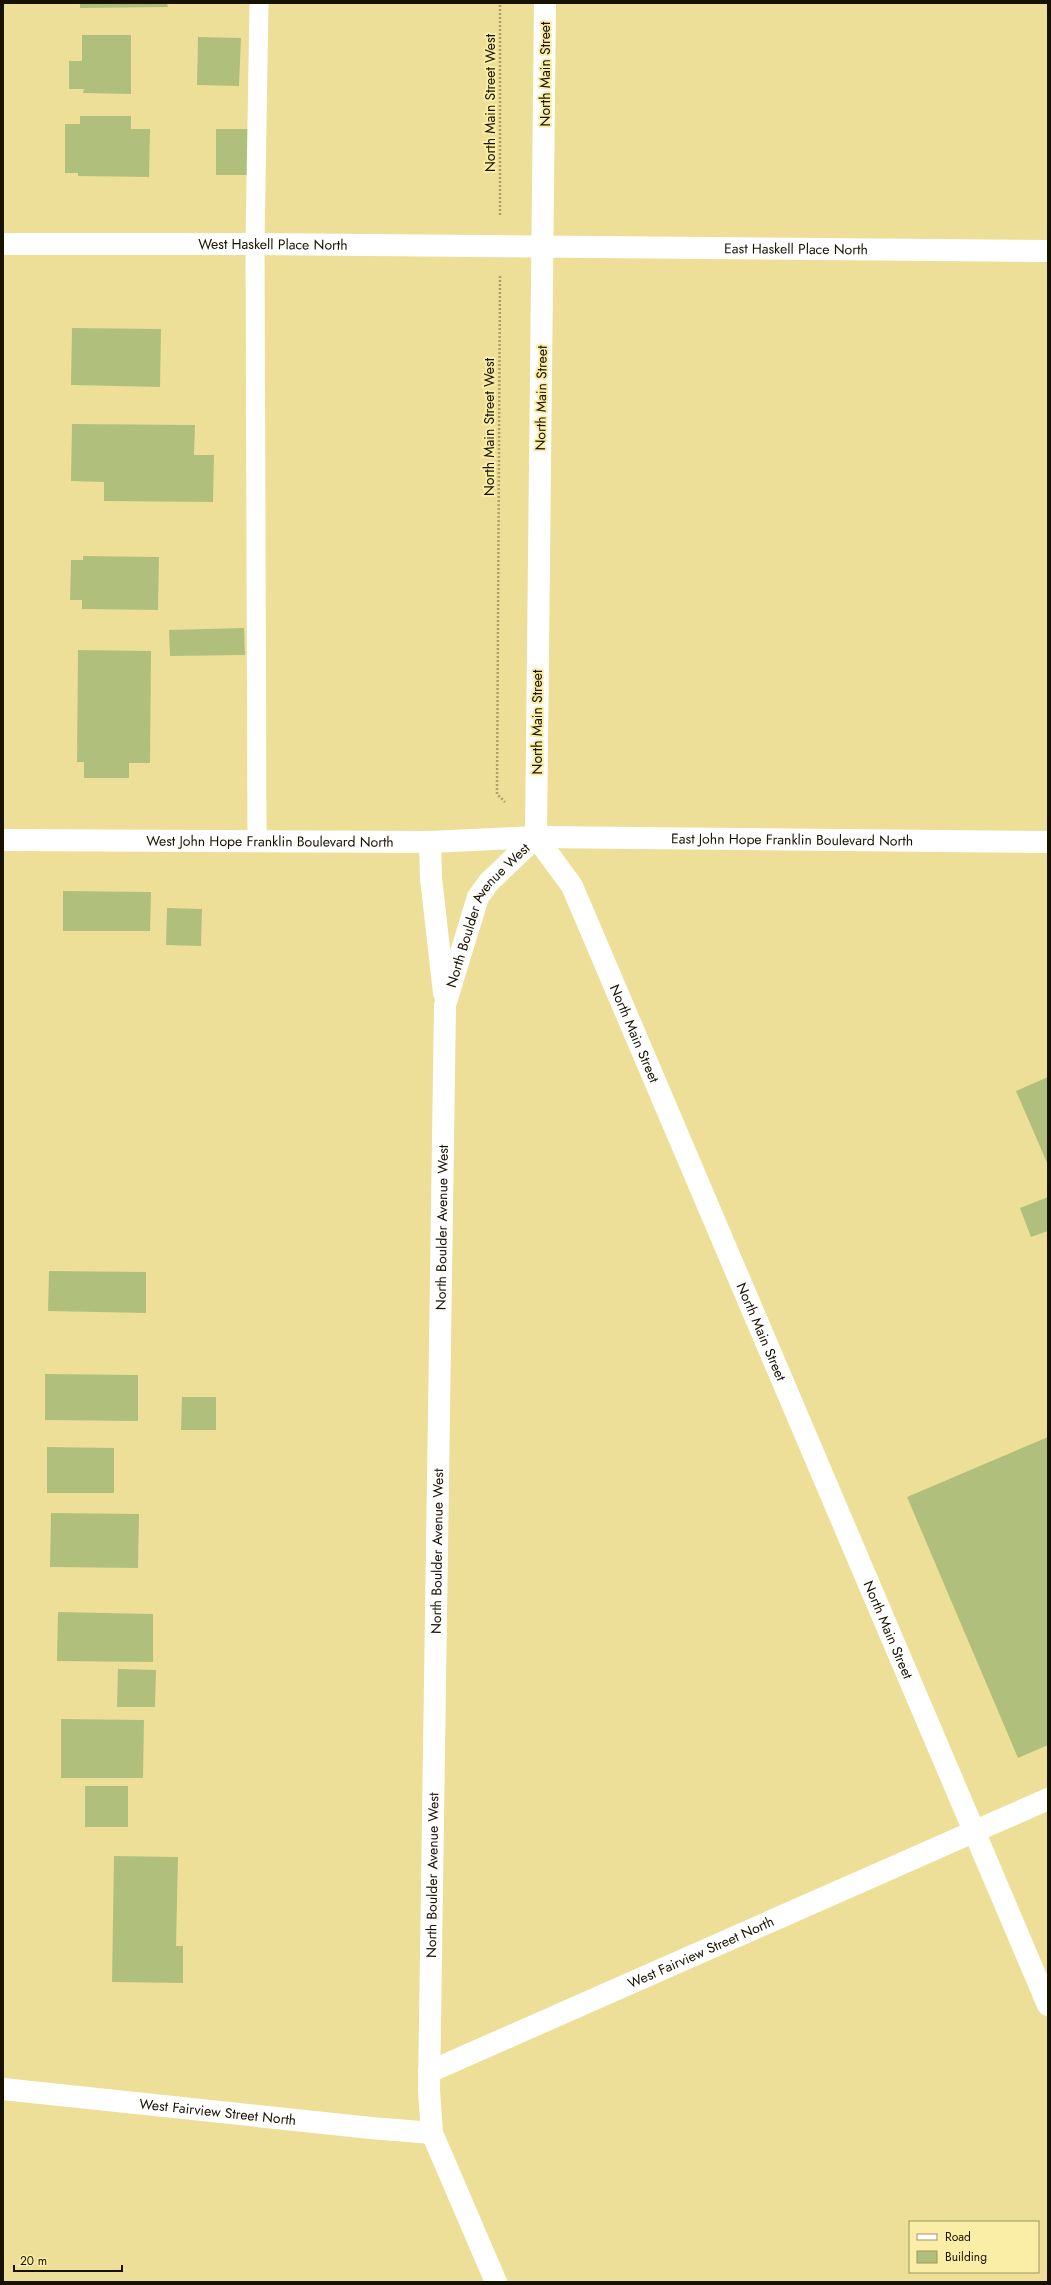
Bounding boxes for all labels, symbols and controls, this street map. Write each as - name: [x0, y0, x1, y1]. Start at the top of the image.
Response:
- street label: North Main Street: [535, 21, 555, 126]
- street label: North Main Street West: [480, 33, 500, 172]
- street label: West Haskell Place North: [198, 234, 348, 255]
- street label: East Haskell Place North: [724, 238, 868, 259]
- street label: North Main Street: [530, 345, 552, 451]
- street label: North Main Street West: [479, 357, 499, 496]
- street label: North Main Street: [527, 669, 547, 774]
- street label: East John Hope Franklin Boulevard North: [671, 828, 913, 851]
- street label: West John Hope Franklin Boulevard North: [146, 831, 394, 852]
- street label: North Boulder Avenue West: [441, 838, 534, 990]
- street label: North Main Street: [605, 981, 665, 1086]
- street label: North Boulder Avenue West: [431, 1144, 453, 1310]
- street label: North Main Street: [732, 1279, 792, 1384]
- street label: North Boulder Avenue West: [426, 1468, 448, 1634]
- street label: North Main Street: [859, 1577, 918, 1682]
- street label: North Boulder Avenue West: [421, 1792, 443, 1958]
- street label: West Fairview Street North: [625, 1911, 777, 1993]
- street label: West Fairview Street North: [138, 2094, 297, 2130]
- legend: [909, 2221, 1039, 2273]
- text: Road: [945, 2228, 971, 2246]
- scale bar: [14, 2247, 122, 2273]
- text: Building: [945, 2248, 987, 2266]
- text: 20 m: [20, 2252, 47, 2270]

